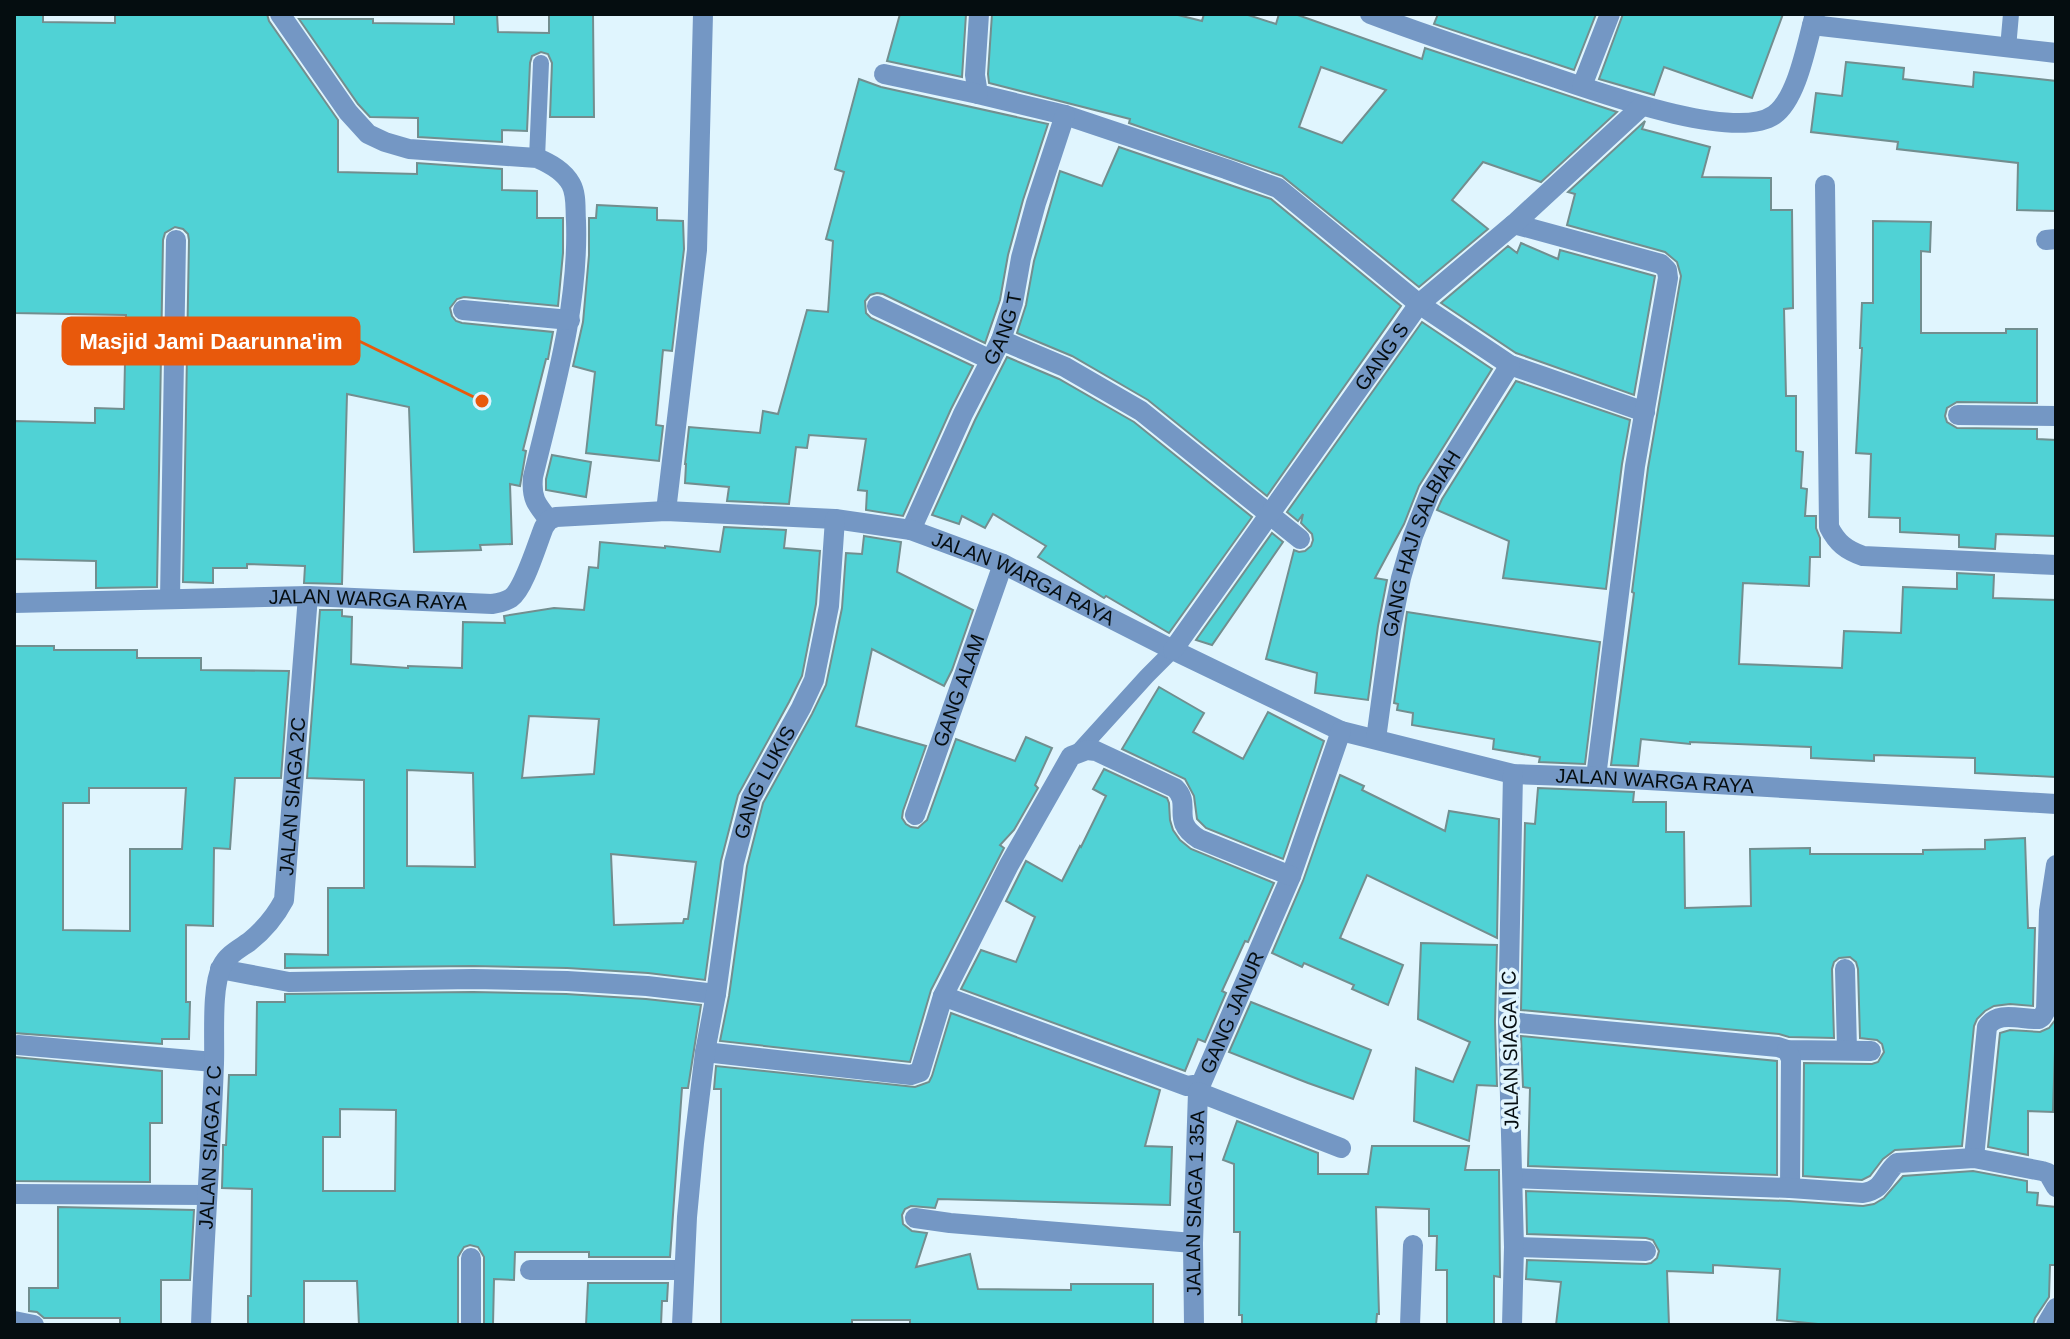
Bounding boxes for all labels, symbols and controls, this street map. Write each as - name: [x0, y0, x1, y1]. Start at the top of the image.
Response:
- street label: GANG T: [979, 290, 1026, 369]
- callout: Masjid Jami Daarunna'im: [63, 318, 359, 364]
- street label: GANG S: [1350, 319, 1413, 395]
- text: Masjid Jami Daarunna'im: [79, 329, 343, 354]
- street label: GANG HAJI SALBIAH: [1379, 446, 1465, 638]
- street label: JALAN WARGA RAYA: [929, 528, 1119, 630]
- street label: JALAN WARGA RAYA: [268, 585, 468, 614]
- street label: GANG ALAM: [929, 631, 989, 750]
- street label: JALAN SIAGA 2C: [275, 716, 309, 876]
- street label: GANG LUKIS: [730, 722, 800, 841]
- street label: JALAN WARGA RAYA: [1555, 765, 1755, 797]
- street label: GANG JANUR: [1196, 948, 1268, 1077]
- street label: JALAN SIAGA I C: [1498, 970, 1522, 1130]
- street label: JALAN SIAGA 2 C: [195, 1065, 225, 1230]
- street label: JALAN SIAGA 1 35A: [1182, 1109, 1208, 1296]

